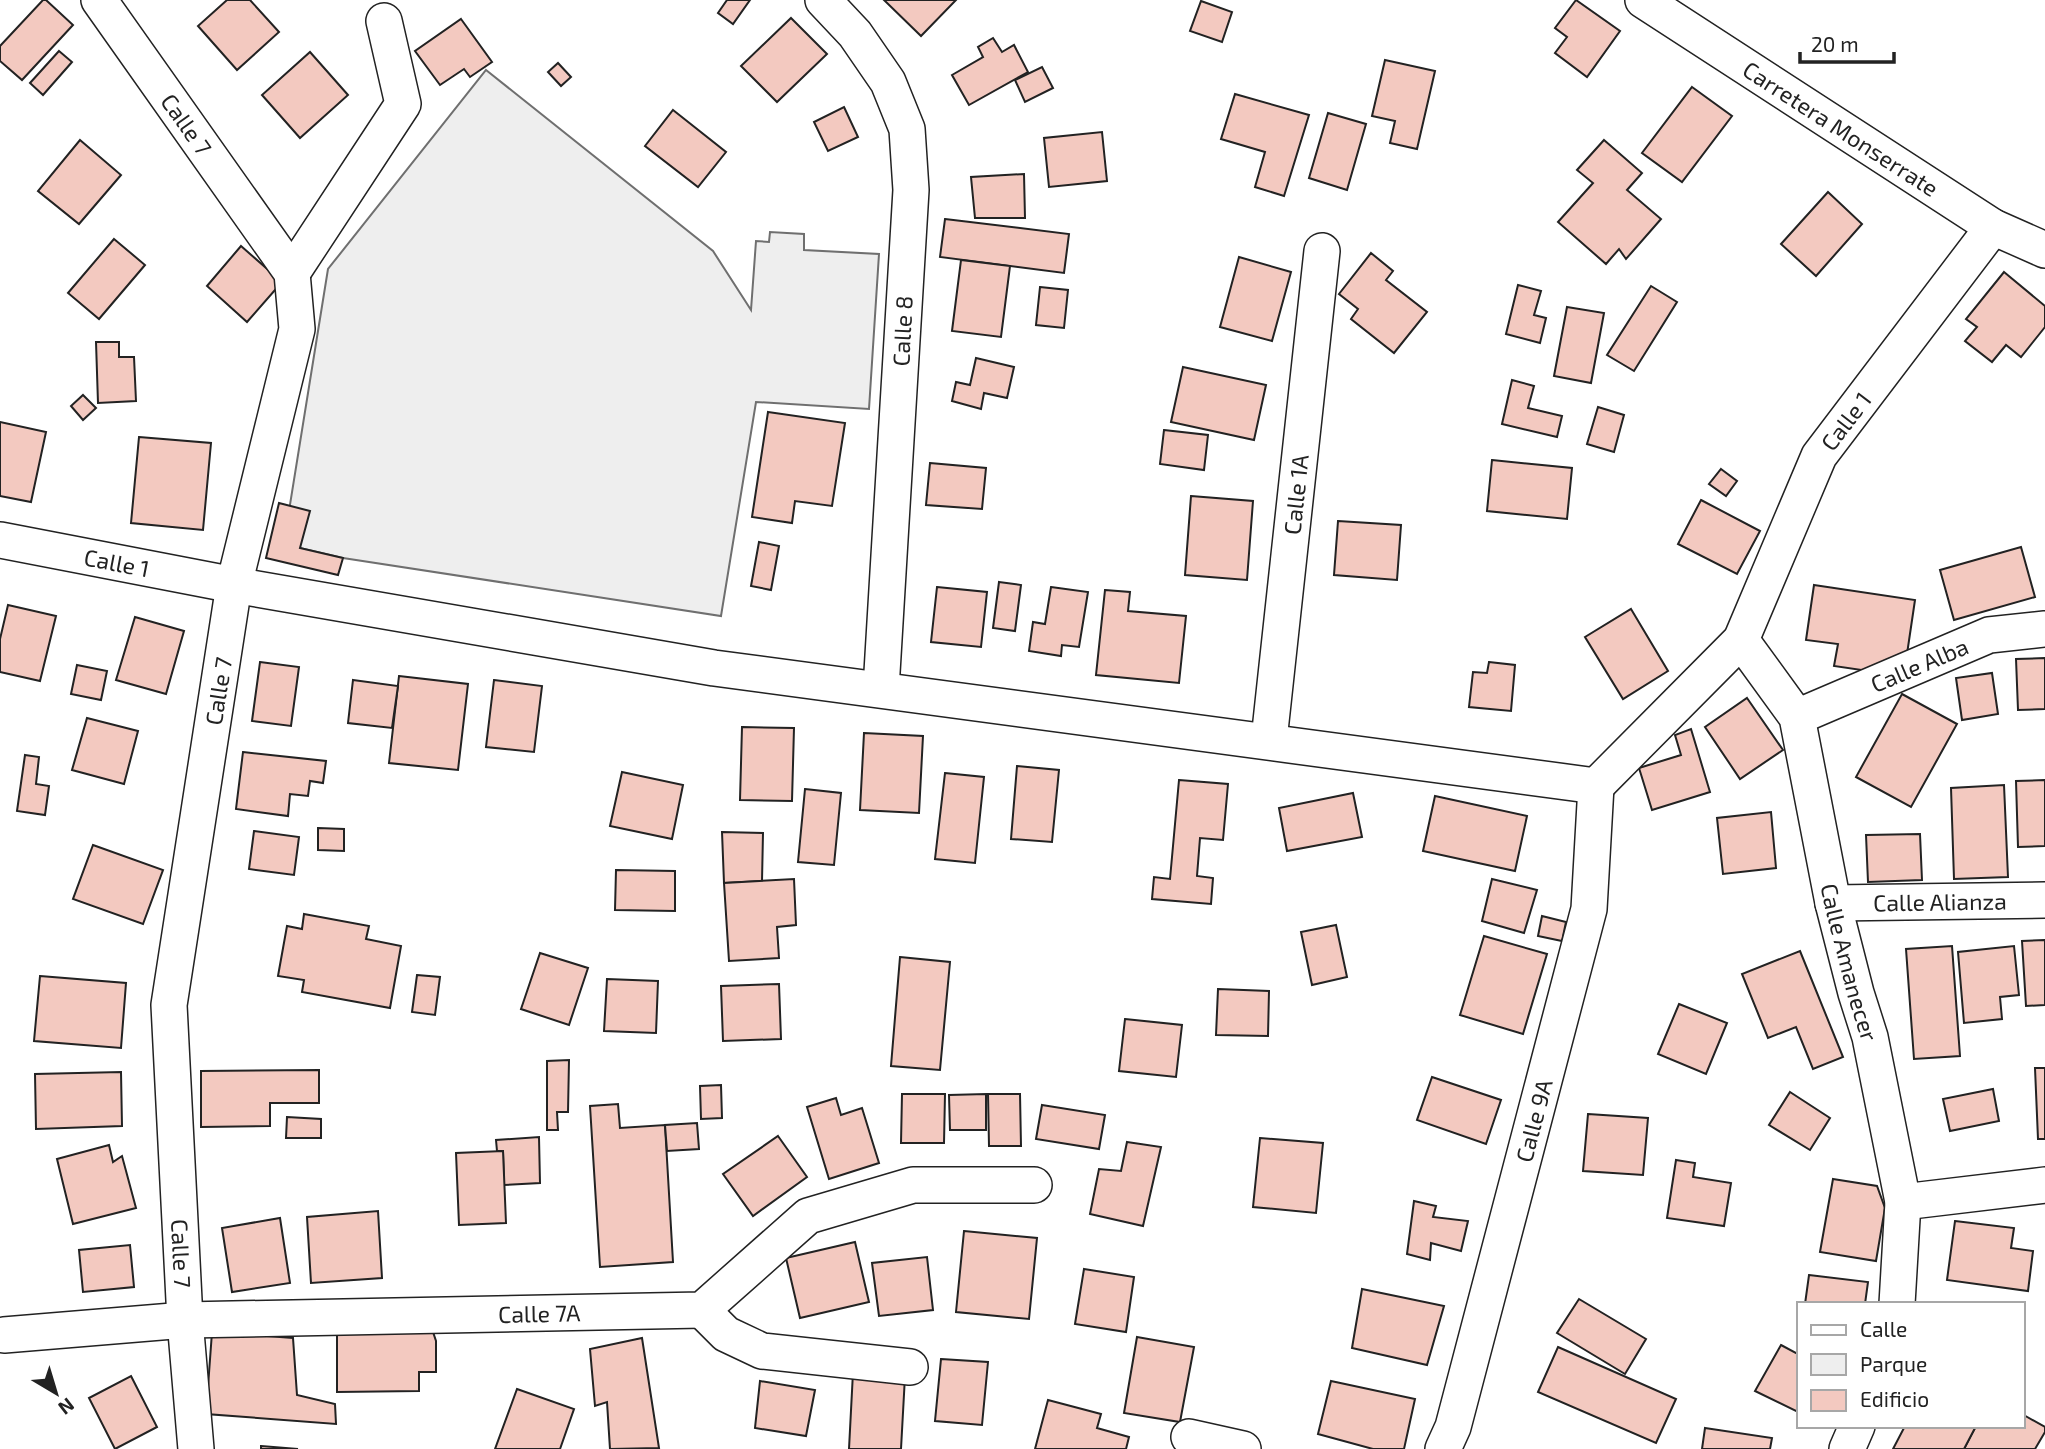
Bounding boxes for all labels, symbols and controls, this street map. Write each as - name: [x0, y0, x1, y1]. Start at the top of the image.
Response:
- scale bar: [1800, 21, 1895, 65]
- text: 20 m: [1811, 31, 1859, 56]
- street label: Carretera Monserrate: [1738, 55, 1944, 202]
- street label: Calle 7: [155, 88, 218, 160]
- street label: Calle 8: [886, 295, 918, 367]
- street label: Calle 1: [1815, 386, 1877, 456]
- street label: Calle 1A: [1277, 452, 1314, 536]
- street label: Calle 1: [82, 542, 152, 582]
- street label: Calle Alba: [1866, 632, 1972, 698]
- street label: Calle 7: [199, 655, 237, 727]
- street label: Calle Amanecer: [1816, 881, 1884, 1044]
- street label: Calle Alianza: [1873, 887, 2007, 916]
- street label: Calle 9A: [1509, 1076, 1558, 1165]
- street label: Calle 7: [166, 1218, 197, 1289]
- street label: Calle 7A: [498, 1298, 581, 1328]
- legend: [1797, 1302, 2024, 1428]
- text: Calle: [1860, 1316, 1907, 1341]
- text: Parque: [1860, 1351, 1927, 1376]
- north arrow: [21, 1358, 91, 1428]
- text: Edificio: [1860, 1386, 1929, 1411]
- text: N: [54, 1394, 79, 1420]

